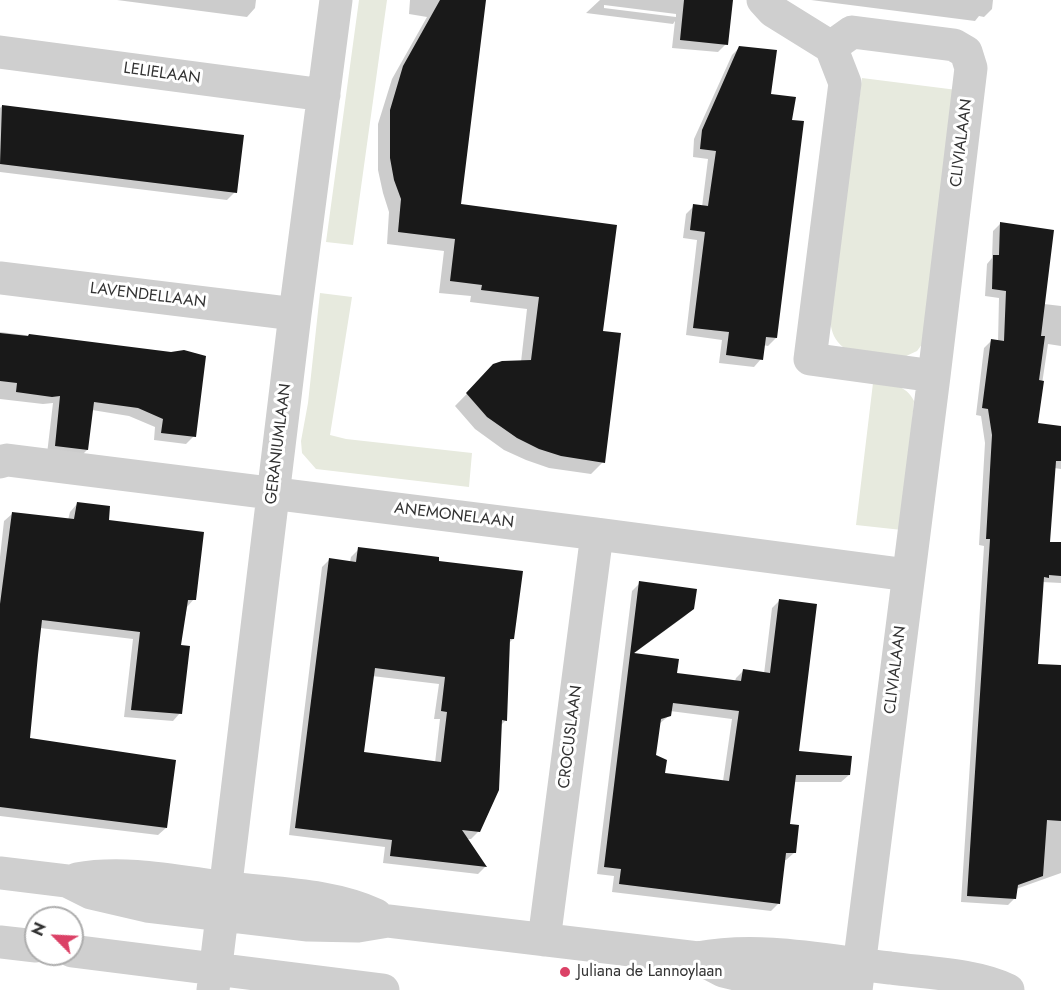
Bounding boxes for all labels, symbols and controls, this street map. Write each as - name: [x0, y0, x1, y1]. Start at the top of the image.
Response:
- street label: LELIELAAN: [122, 59, 202, 89]
- street label: CLIVIALAAN: [947, 98, 977, 188]
- street label: LAVENDELLAAN: [89, 279, 207, 313]
- street label: GERANIUMLAAN: [262, 382, 296, 506]
- street label: ANEMONELAAN: [393, 499, 515, 533]
- street label: CLIVIALAAN: [881, 625, 911, 715]
- street label: CROCUSLAAN: [555, 684, 587, 790]
- north arrow: [24, 906, 84, 966]
- text: N: [26, 919, 52, 940]
- place label: Juliana de Lannoylaan: [577, 962, 723, 982]
- marker: Juliana de Lannoylaan: [558, 965, 572, 979]

